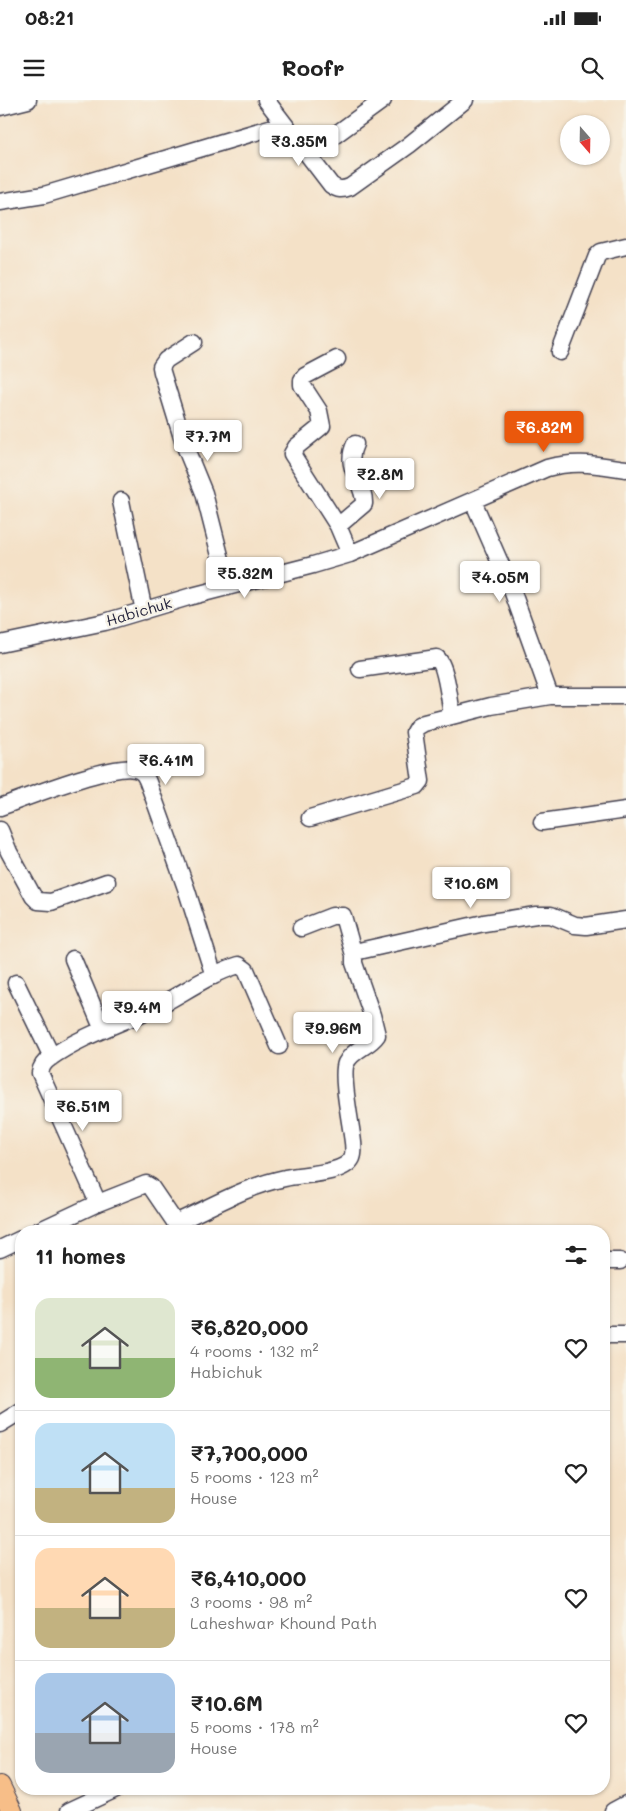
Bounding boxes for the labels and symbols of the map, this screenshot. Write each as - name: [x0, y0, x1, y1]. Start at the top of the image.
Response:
- north arrow: [560, 115, 610, 165]
- pin: ₹3.35M: [258, 124, 340, 167]
- pin: ₹6.82M: [503, 410, 585, 453]
- pin: ₹7.7M: [173, 420, 243, 462]
- pin: ₹2.8M: [345, 458, 415, 500]
- pin: ₹5.32M: [204, 556, 286, 599]
- pin: ₹4.05M: [459, 560, 541, 603]
- street label: Habichuk: [103, 592, 174, 630]
- pin: ₹6.41M: [125, 744, 207, 786]
- pin: ₹10.6M: [430, 866, 512, 909]
- pin: ₹9.4M: [102, 990, 172, 1033]
- pin: ₹9.96M: [292, 1012, 374, 1054]
- pin: ₹6.51M: [42, 1090, 124, 1132]

